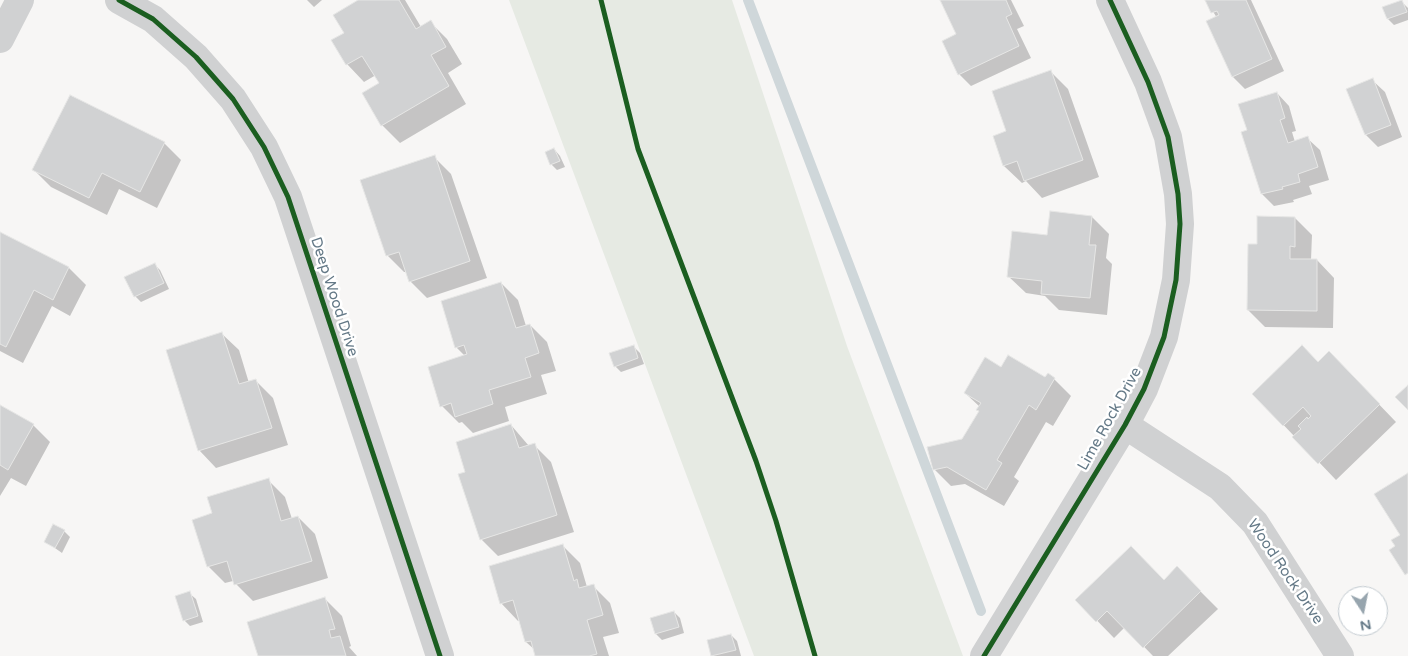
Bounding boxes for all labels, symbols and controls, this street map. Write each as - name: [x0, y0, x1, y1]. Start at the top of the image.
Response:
- street label: Deep Wood Drive: [306, 235, 362, 359]
- street label: Lime Rock Drive: [1074, 364, 1146, 474]
- street label: Wood Rock Drive: [1243, 516, 1327, 628]
- north arrow: [1338, 586, 1388, 636]
- text: N: [1359, 616, 1373, 635]

